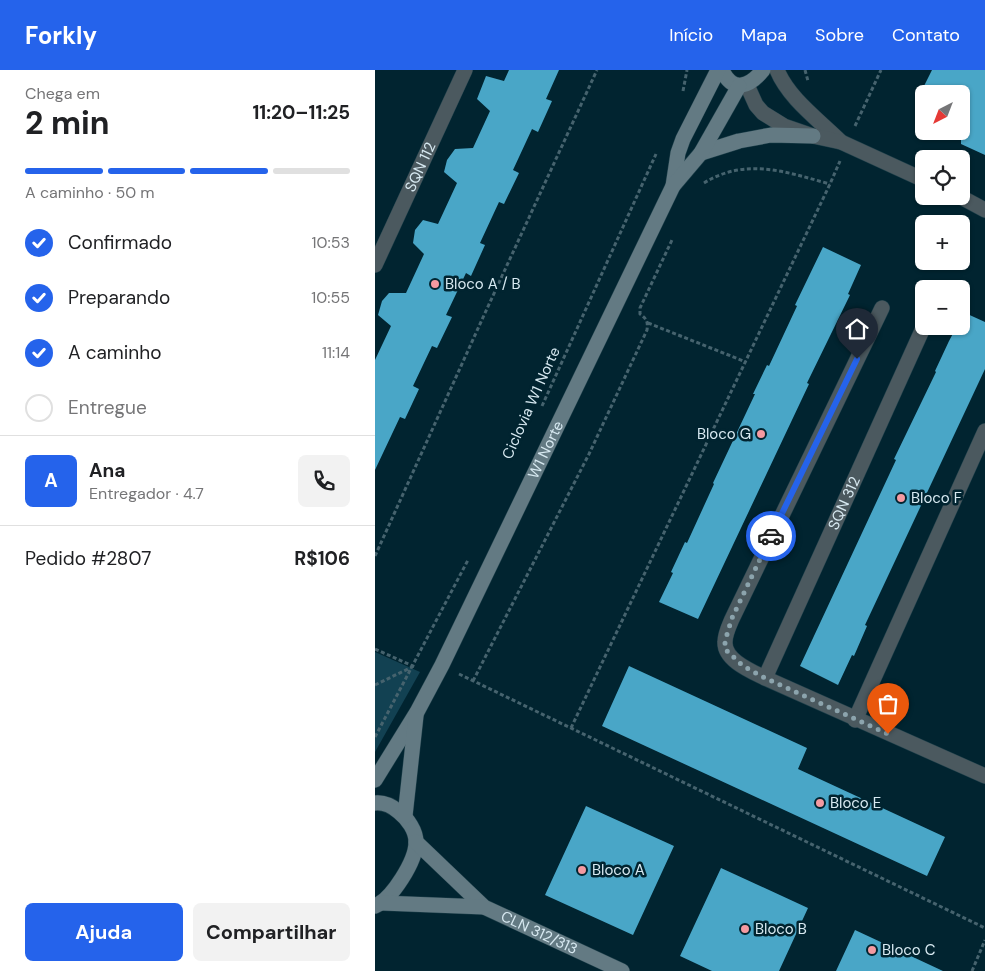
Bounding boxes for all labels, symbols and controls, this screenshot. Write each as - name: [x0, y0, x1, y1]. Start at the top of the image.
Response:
- text: Forkly: [25, 20, 97, 51]
- text: Início: [669, 23, 713, 47]
- text: Mapa: [741, 23, 787, 47]
- text: Sobre: [815, 23, 864, 47]
- text: Contato: [892, 23, 960, 47]
- text: Chega em: [25, 83, 100, 104]
- north arrow: [915, 85, 970, 140]
- map controls: [915, 85, 970, 335]
- text: 11:20–11:25: [252, 100, 350, 125]
- text: 2 min: [25, 102, 110, 144]
- street label: SQN 112: [400, 139, 440, 195]
- button: locate: [915, 150, 970, 205]
- text: A caminho · 50 m: [25, 182, 155, 203]
- button: +: [915, 215, 970, 270]
- icon: check: [25, 229, 53, 257]
- text: Confirmado: [68, 230, 172, 255]
- text: 10:53: [312, 232, 350, 253]
- place label: Bloco A / B: [445, 274, 521, 294]
- marker: Bloco A / B: [429, 278, 441, 290]
- button: −: [915, 280, 970, 335]
- icon: check: [25, 284, 53, 312]
- text: Preparando: [68, 285, 170, 310]
- text: 10:55: [311, 287, 350, 308]
- pin: [836, 308, 878, 359]
- icon: home: [843, 315, 871, 343]
- icon: check: [25, 339, 53, 367]
- text: A caminho: [68, 340, 161, 365]
- text: 11:14: [322, 342, 350, 363]
- street label: Ciclovia W1 Norte: [498, 344, 564, 462]
- text: Entregue: [68, 395, 147, 420]
- street label: W1 Norte: [524, 417, 568, 481]
- place label: Bloco G: [697, 424, 751, 444]
- marker: Bloco G: [755, 428, 767, 440]
- button: phone: [298, 455, 350, 507]
- text: Ana: [89, 458, 125, 483]
- text: A: [44, 468, 58, 493]
- street label: SQN 312: [823, 473, 865, 533]
- text: Entregador · 4.7: [89, 483, 204, 504]
- place label: Bloco F: [911, 488, 962, 508]
- marker: Bloco F: [895, 492, 907, 504]
- courier: [746, 511, 796, 561]
- icon: car: [757, 522, 785, 550]
- text: Pedido #2807: [25, 546, 151, 571]
- text: R$106: [294, 546, 350, 571]
- pin: [867, 683, 909, 734]
- icon: bag: [874, 690, 902, 718]
- place label: Bloco E: [830, 793, 881, 813]
- marker: Bloco E: [814, 797, 826, 809]
- place label: Bloco A: [592, 860, 645, 880]
- marker: Bloco A: [576, 864, 588, 876]
- button: Ajuda: [25, 903, 183, 961]
- button: Compartilhar: [193, 903, 350, 961]
- street label: CLN 312/313: [498, 906, 581, 959]
- place label: Bloco B: [755, 919, 807, 939]
- marker: Bloco B: [739, 923, 751, 935]
- place label: Bloco C: [882, 940, 936, 960]
- marker: Bloco C: [866, 944, 878, 956]

